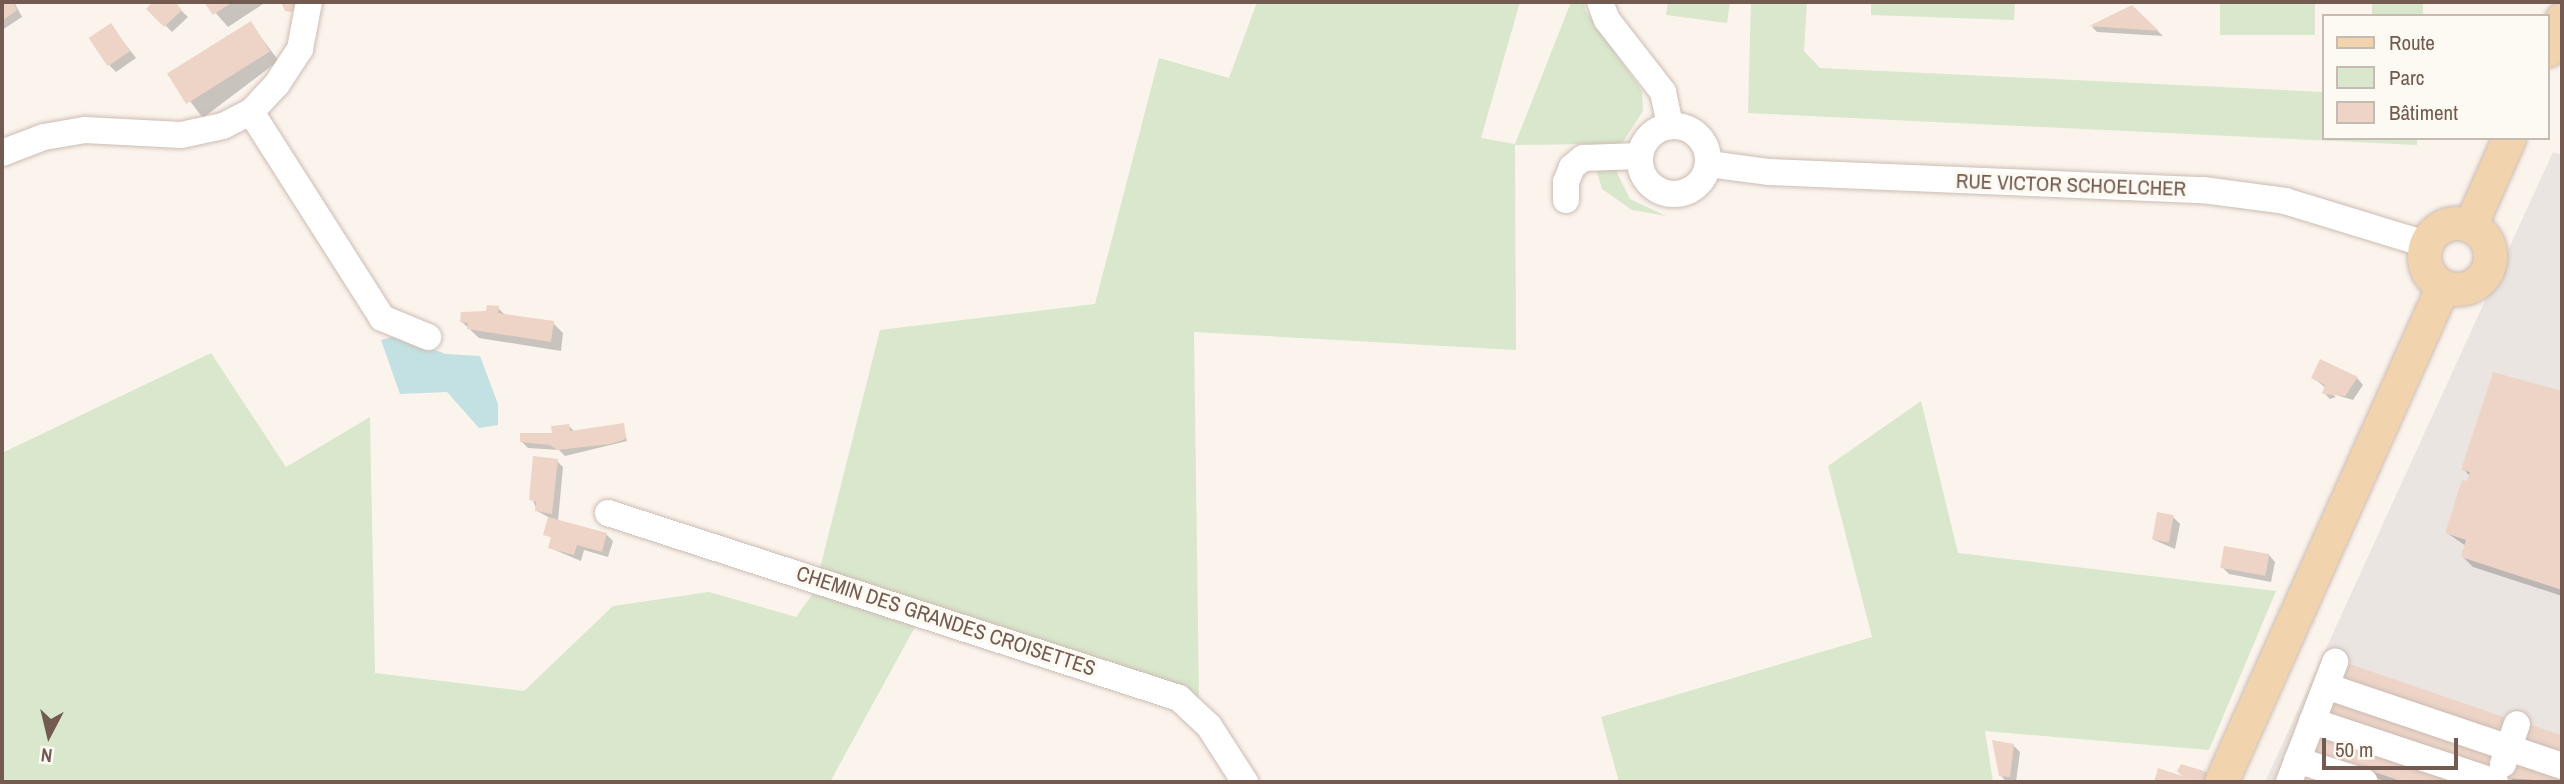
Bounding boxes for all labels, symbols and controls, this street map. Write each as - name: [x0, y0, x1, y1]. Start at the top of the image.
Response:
- legend: [2322, 14, 2550, 140]
- text: Route: [2389, 28, 2435, 57]
- text: Parc: [2389, 63, 2424, 92]
- text: Bâtiment: [2389, 98, 2458, 127]
- street label: RUE VICTOR SCHOELCHER: [1955, 168, 2187, 202]
- street label: CHEMIN DES GRANDES CROISETTES: [793, 561, 1099, 681]
- north arrow: [14, 700, 84, 770]
- scale bar: [2326, 724, 2462, 768]
- text: 50 m: [2335, 735, 2373, 764]
- text: N: [39, 742, 54, 769]

